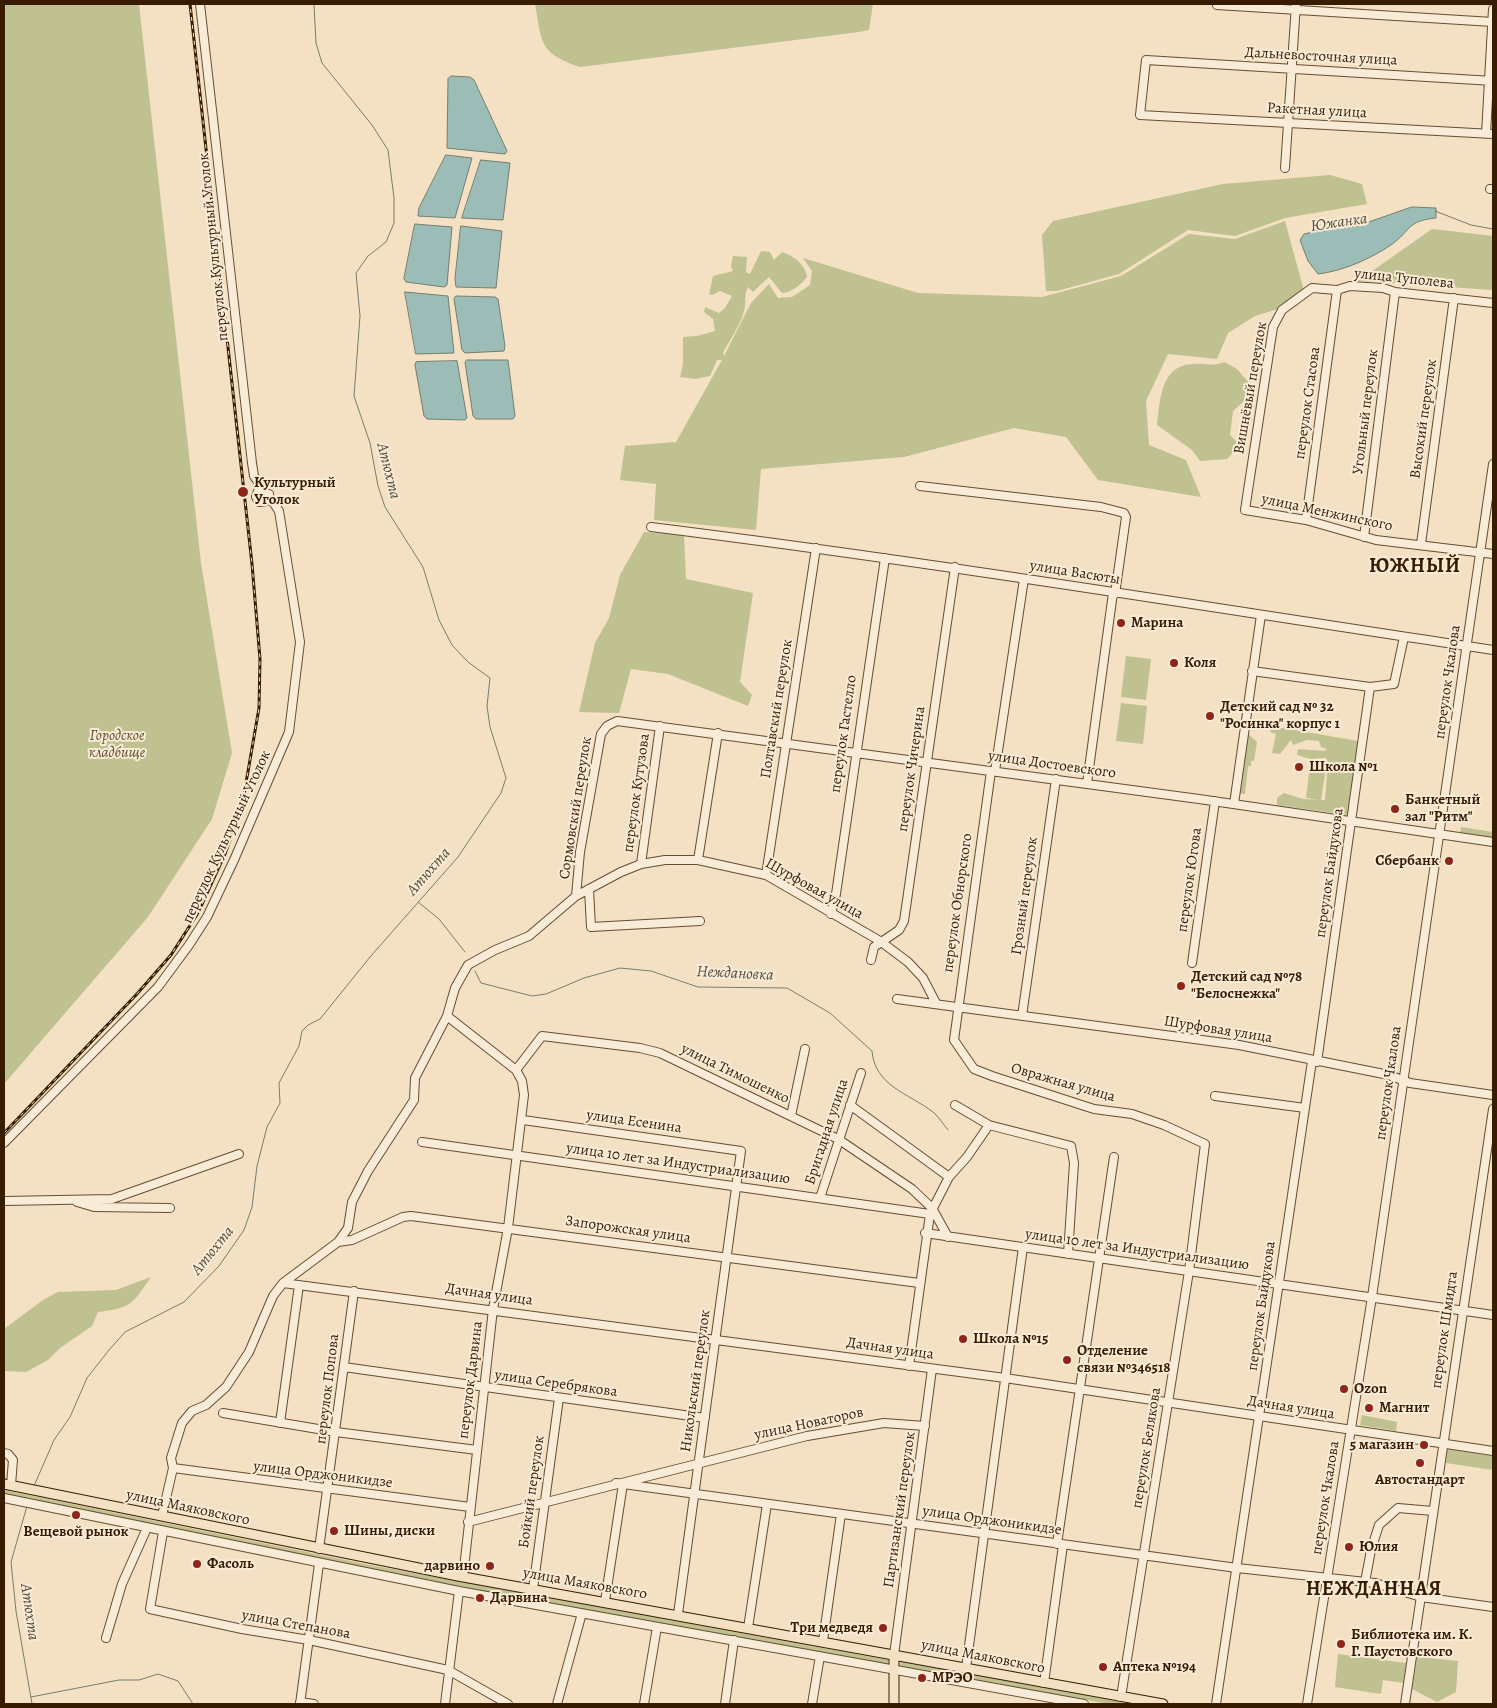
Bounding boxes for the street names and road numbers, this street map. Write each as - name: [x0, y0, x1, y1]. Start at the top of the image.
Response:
- street label: Дальневосточная улица: [1244, 44, 1398, 70]
- street label: Ракетная улица: [1267, 99, 1367, 123]
- street label: переулок Культурный Уголок: [195, 152, 233, 342]
- street label: улица Туполева: [1353, 265, 1455, 293]
- street label: Вишнёвый переулок: [1230, 320, 1272, 456]
- street label: переулок Стасова: [1291, 346, 1325, 460]
- street label: Угольный переулок: [1349, 348, 1383, 476]
- street label: Высокий переулок: [1407, 358, 1441, 480]
- street label: улица Менжинского: [1260, 490, 1394, 536]
- street label: улица Васюты: [1029, 557, 1121, 589]
- street label: переулок Чкалова: [1431, 624, 1465, 740]
- street label: Полтавский переулок: [757, 638, 797, 780]
- street label: переулок Гастелло: [827, 674, 861, 794]
- street label: переулок Чичерина: [894, 705, 930, 833]
- street label: переулок Кутузова: [620, 732, 654, 854]
- street label: Сормовский переулок: [556, 736, 596, 880]
- street label: переулок Культурный Уголок: [179, 747, 275, 927]
- street label: улица Достоевского: [987, 747, 1117, 783]
- street label: переулок Байдукова: [1312, 807, 1348, 939]
- street label: переулок Югова: [1174, 826, 1206, 934]
- street label: переулок Обнорского: [939, 832, 977, 974]
- street label: Грозный переулок: [1008, 836, 1042, 956]
- street label: Шурфовая улица: [762, 855, 866, 923]
- street label: Шурфовая улица: [1163, 1013, 1273, 1047]
- street label: переулок Чкалова: [1372, 1025, 1406, 1141]
- street label: улица Тимошенко: [678, 1040, 792, 1108]
- street label: Овражная улица: [1009, 1059, 1117, 1107]
- street label: Бригадная улица: [801, 1077, 853, 1187]
- street label: улица Есенина: [585, 1106, 683, 1138]
- street label: улица 10 лет за Индустриализацию: [565, 1139, 791, 1189]
- street label: Запорожская улица: [564, 1212, 692, 1248]
- street label: улица 10 лет за Индустриализацию: [1024, 1225, 1250, 1275]
- street label: переулок Байдукова: [1244, 1240, 1280, 1372]
- street label: переулок Шмидта: [1428, 1270, 1462, 1390]
- street label: Дачная улица: [444, 1280, 534, 1310]
- street label: Никольский переулок: [677, 1309, 715, 1453]
- street label: переулок Дарвина: [455, 1320, 487, 1440]
- street label: переулок Попова: [312, 1333, 344, 1445]
- street label: Дачная улица: [845, 1334, 935, 1364]
- street label: улица Серебрякова: [493, 1366, 619, 1402]
- street label: переулок Белякова: [1129, 1386, 1165, 1510]
- street label: Дачная улица: [1246, 1392, 1336, 1424]
- street label: улица Новаторов: [753, 1404, 865, 1444]
- street label: Партизанский переулок: [880, 1431, 920, 1589]
- street label: Бойкий переулок: [515, 1435, 549, 1549]
- street label: переулок Чкалова: [1308, 1440, 1344, 1556]
- street label: улица Орджоникидзе: [252, 1458, 394, 1492]
- street label: улица Маяковского: [125, 1486, 251, 1530]
- street label: улица Орджоникидзе: [921, 1502, 1063, 1540]
- street label: улица Маяковского: [522, 1564, 648, 1604]
- street label: улица Степанова: [240, 1607, 352, 1643]
- street label: улица Маяковского: [920, 1636, 1046, 1678]

